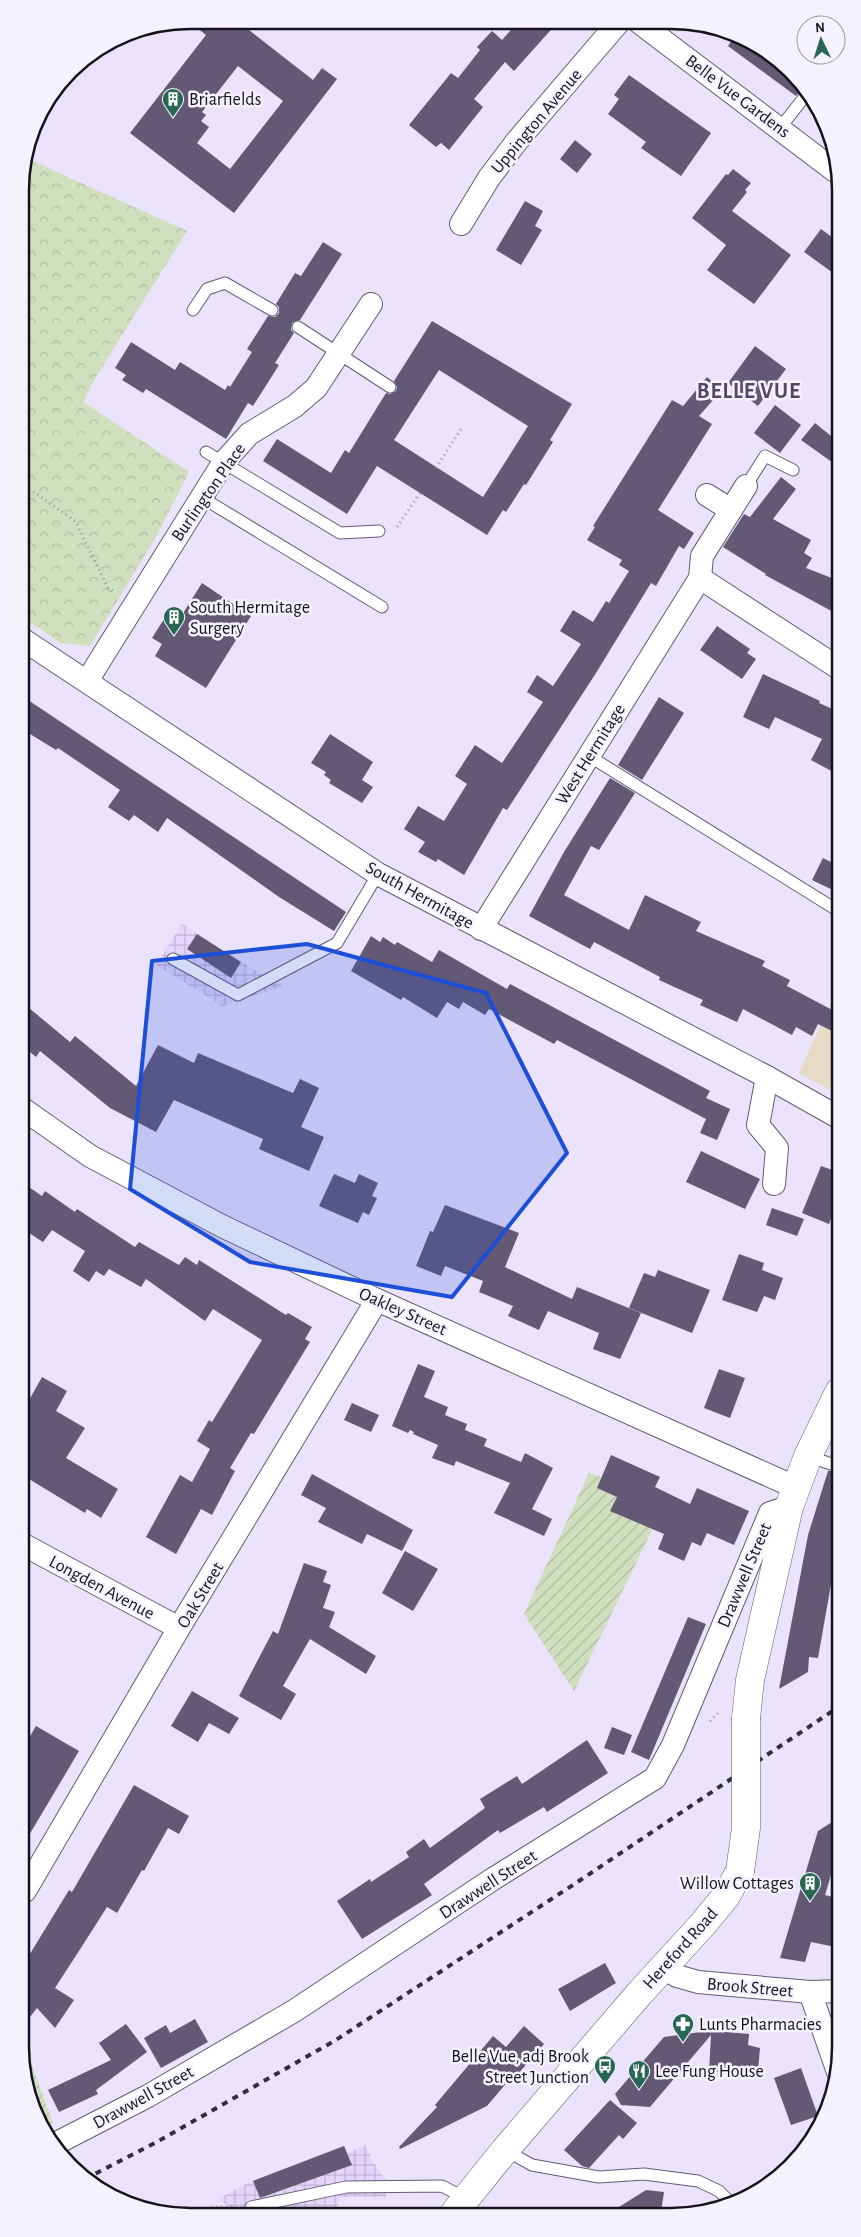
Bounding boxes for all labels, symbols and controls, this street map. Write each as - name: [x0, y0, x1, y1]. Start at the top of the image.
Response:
- north arrow: [796, 15, 846, 65]
- text: N: [815, 21, 826, 35]
- street label: Belle Vue Gardens: [682, 52, 793, 142]
- street label: Uppington Avenue: [488, 66, 586, 177]
- building icon: Briarfields: [161, 87, 185, 118]
- place label: Briarfields: [189, 91, 261, 109]
- district label: BELLE VUE: [697, 380, 801, 402]
- street label: Burlington Place: [168, 440, 249, 545]
- place label: South Hermitage Surgery: [190, 599, 310, 638]
- building icon: South Hermitage Surgery: [162, 605, 186, 636]
- street label: West Hermitage: [553, 701, 629, 808]
- street label: South Hermitage: [363, 859, 476, 933]
- street label: Oakley Street: [356, 1285, 449, 1339]
- street label: Drawwell Street: [715, 1520, 775, 1630]
- street label: Longden Avenue: [46, 1553, 157, 1623]
- street label: Oak Street: [174, 1559, 228, 1632]
- street label: Drawwell Street: [437, 1847, 541, 1923]
- building icon: Willow Cottages: [798, 1871, 822, 1902]
- place label: Willow Cottages: [680, 1875, 794, 1893]
- street label: Hereford Road: [640, 1905, 722, 1993]
- street label: Brook Street: [706, 1975, 794, 2001]
- pharmacy icon: Lunts Pharmacies: [671, 2012, 695, 2043]
- place label: Lunts Pharmacies: [699, 2016, 822, 2034]
- place label: Belle Vue, adj Brook Street Junction: [451, 2048, 590, 2087]
- bus stop icon: Belle Vue, adj Brook Street Junction: [593, 2054, 617, 2085]
- restaurant icon: Lee Fung House: [627, 2059, 651, 2090]
- street label: Drawwell Street: [90, 2063, 197, 2133]
- place label: Lee Fung House: [655, 2063, 764, 2081]

